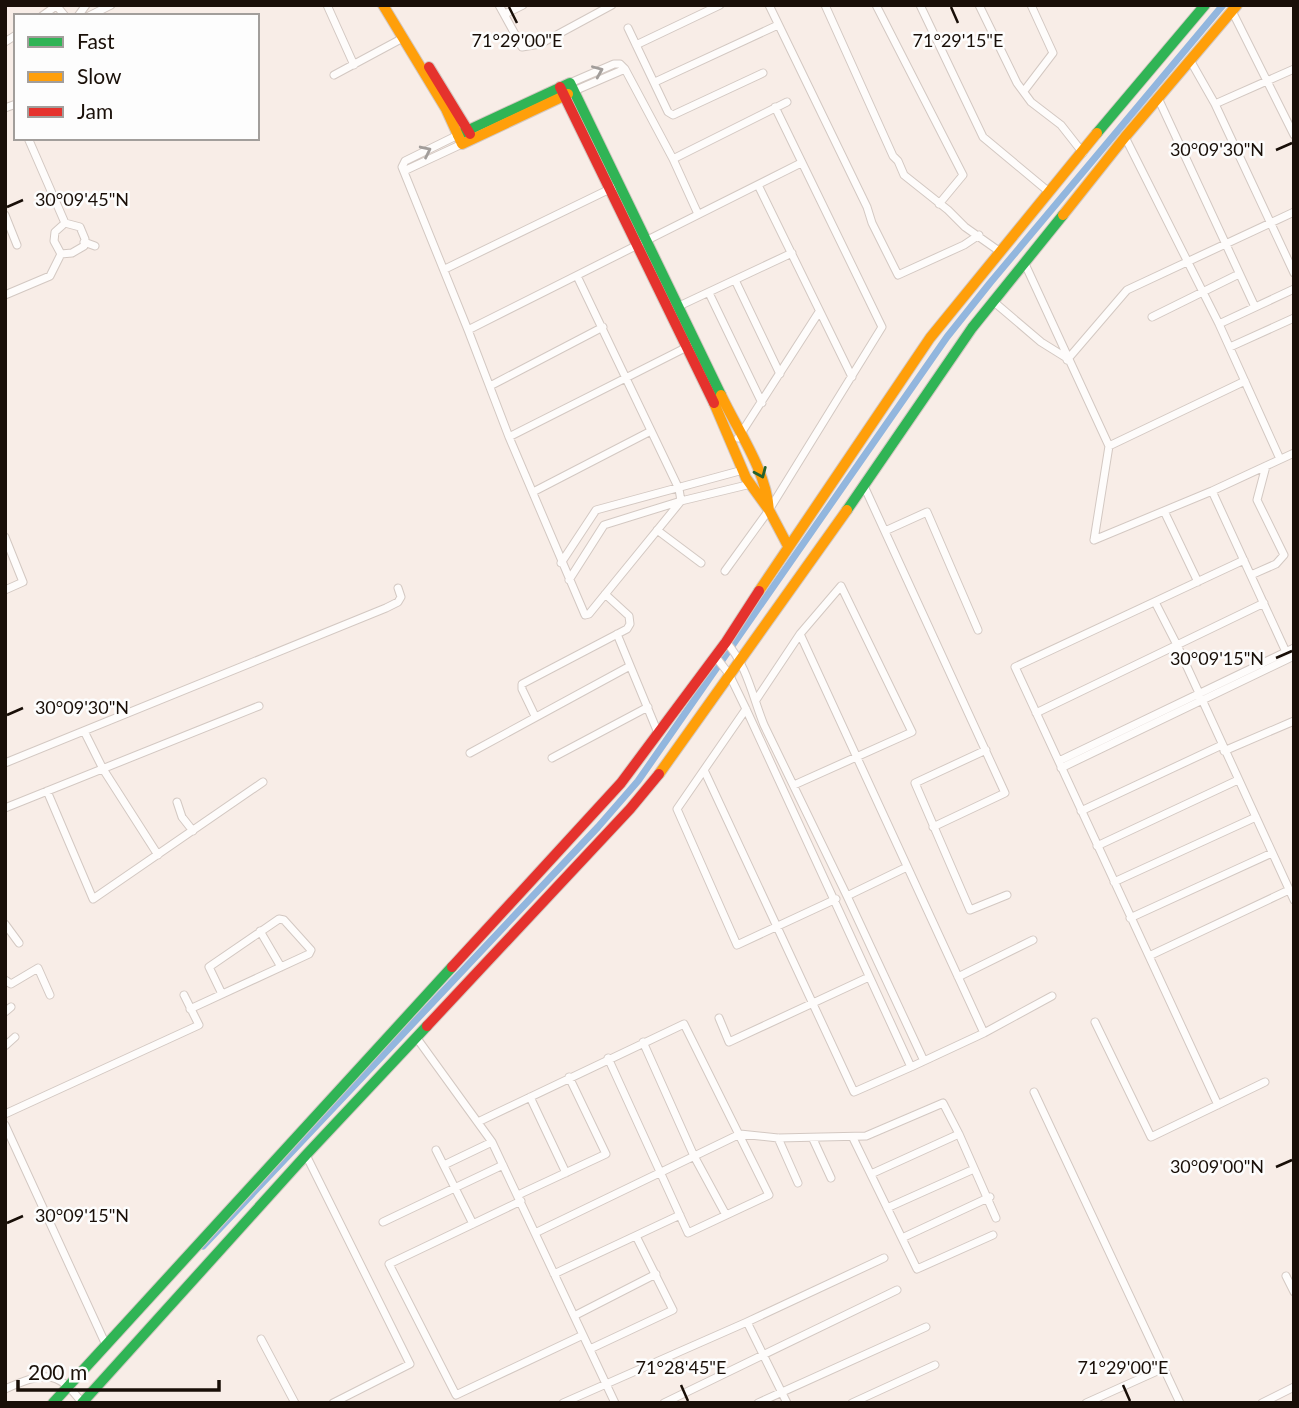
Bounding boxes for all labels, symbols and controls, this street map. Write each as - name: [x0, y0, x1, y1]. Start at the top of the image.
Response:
- legend: [14, 14, 259, 140]
- text: Fast: [77, 28, 115, 53]
- text: 71°29'00"E: [472, 29, 562, 51]
- text: 71°29'15"E: [913, 29, 1003, 51]
- text: Slow: [77, 63, 122, 88]
- one-way arrow: [591, 65, 603, 79]
- text: Jam: [77, 98, 113, 123]
- text: 30°09'30"N: [1170, 138, 1264, 160]
- one-way arrow: [419, 145, 431, 159]
- text: 30°09'45"N: [35, 188, 129, 210]
- one-way arrow: [752, 466, 766, 478]
- text: 30°09'15"N: [1170, 647, 1264, 669]
- text: 30°09'30"N: [35, 696, 129, 718]
- text: 30°09'00"N: [1170, 1155, 1264, 1177]
- text: 30°09'15"N: [35, 1204, 129, 1226]
- scale bar: [18, 1348, 219, 1392]
- text: 71°28'45"E: [636, 1356, 726, 1378]
- text: 71°29'00"E: [1078, 1356, 1168, 1378]
- text: 200 m: [28, 1359, 87, 1384]

